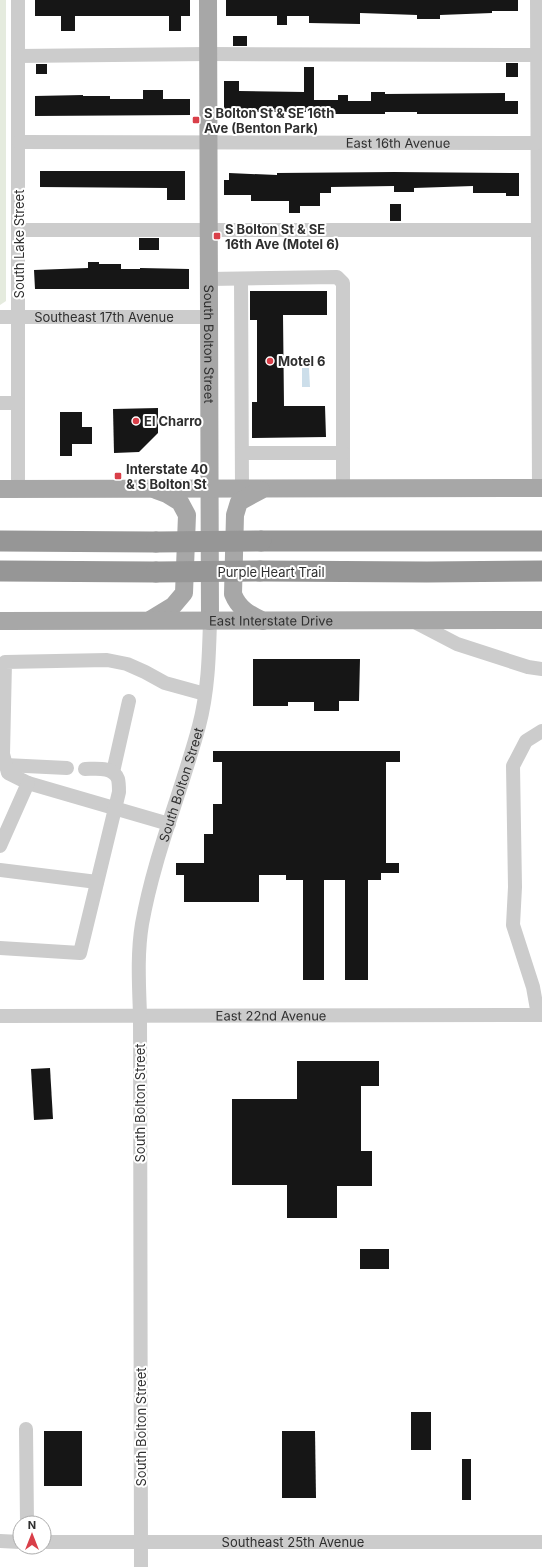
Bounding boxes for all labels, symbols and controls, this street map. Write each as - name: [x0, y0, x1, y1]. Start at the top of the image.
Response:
- place label: S Bolton St & SE 16th Ave (Benton Park): [204, 105, 334, 136]
- marker: S Bolton St & SE 16th Ave (Benton Park): [191, 115, 201, 125]
- street label: East 16th Avenue: [346, 135, 450, 151]
- street label: South Lake Street: [11, 190, 27, 298]
- place label: S Bolton St & SE 16th Ave (Motel 6): [225, 221, 340, 252]
- marker: S Bolton St & SE 16th Ave (Motel 6): [212, 231, 222, 241]
- street label: South Bolton Street: [201, 284, 217, 404]
- street label: Southeast 17th Avenue: [34, 309, 174, 325]
- place label: Motel 6: [278, 353, 326, 369]
- marker: Motel 6: [265, 356, 275, 366]
- place label: El Charro: [144, 413, 202, 429]
- marker: El Charro: [131, 416, 141, 426]
- place label: Interstate 40 & S Bolton St: [126, 461, 208, 492]
- marker: Interstate 40 & S Bolton St: [113, 471, 123, 481]
- street label: Purple Heart Trail: [217, 564, 325, 580]
- street label: East Interstate Drive: [209, 612, 333, 629]
- street label: South Bolton Street: [155, 726, 206, 844]
- street label: East 22nd Avenue: [216, 1007, 326, 1024]
- street label: South Bolton Street: [132, 1044, 148, 1163]
- street label: South Bolton Street: [133, 1368, 149, 1487]
- north arrow: [12, 1515, 52, 1555]
- text: N: [28, 1518, 36, 1532]
- street label: Southeast 25th Avenue: [222, 1534, 364, 1550]

